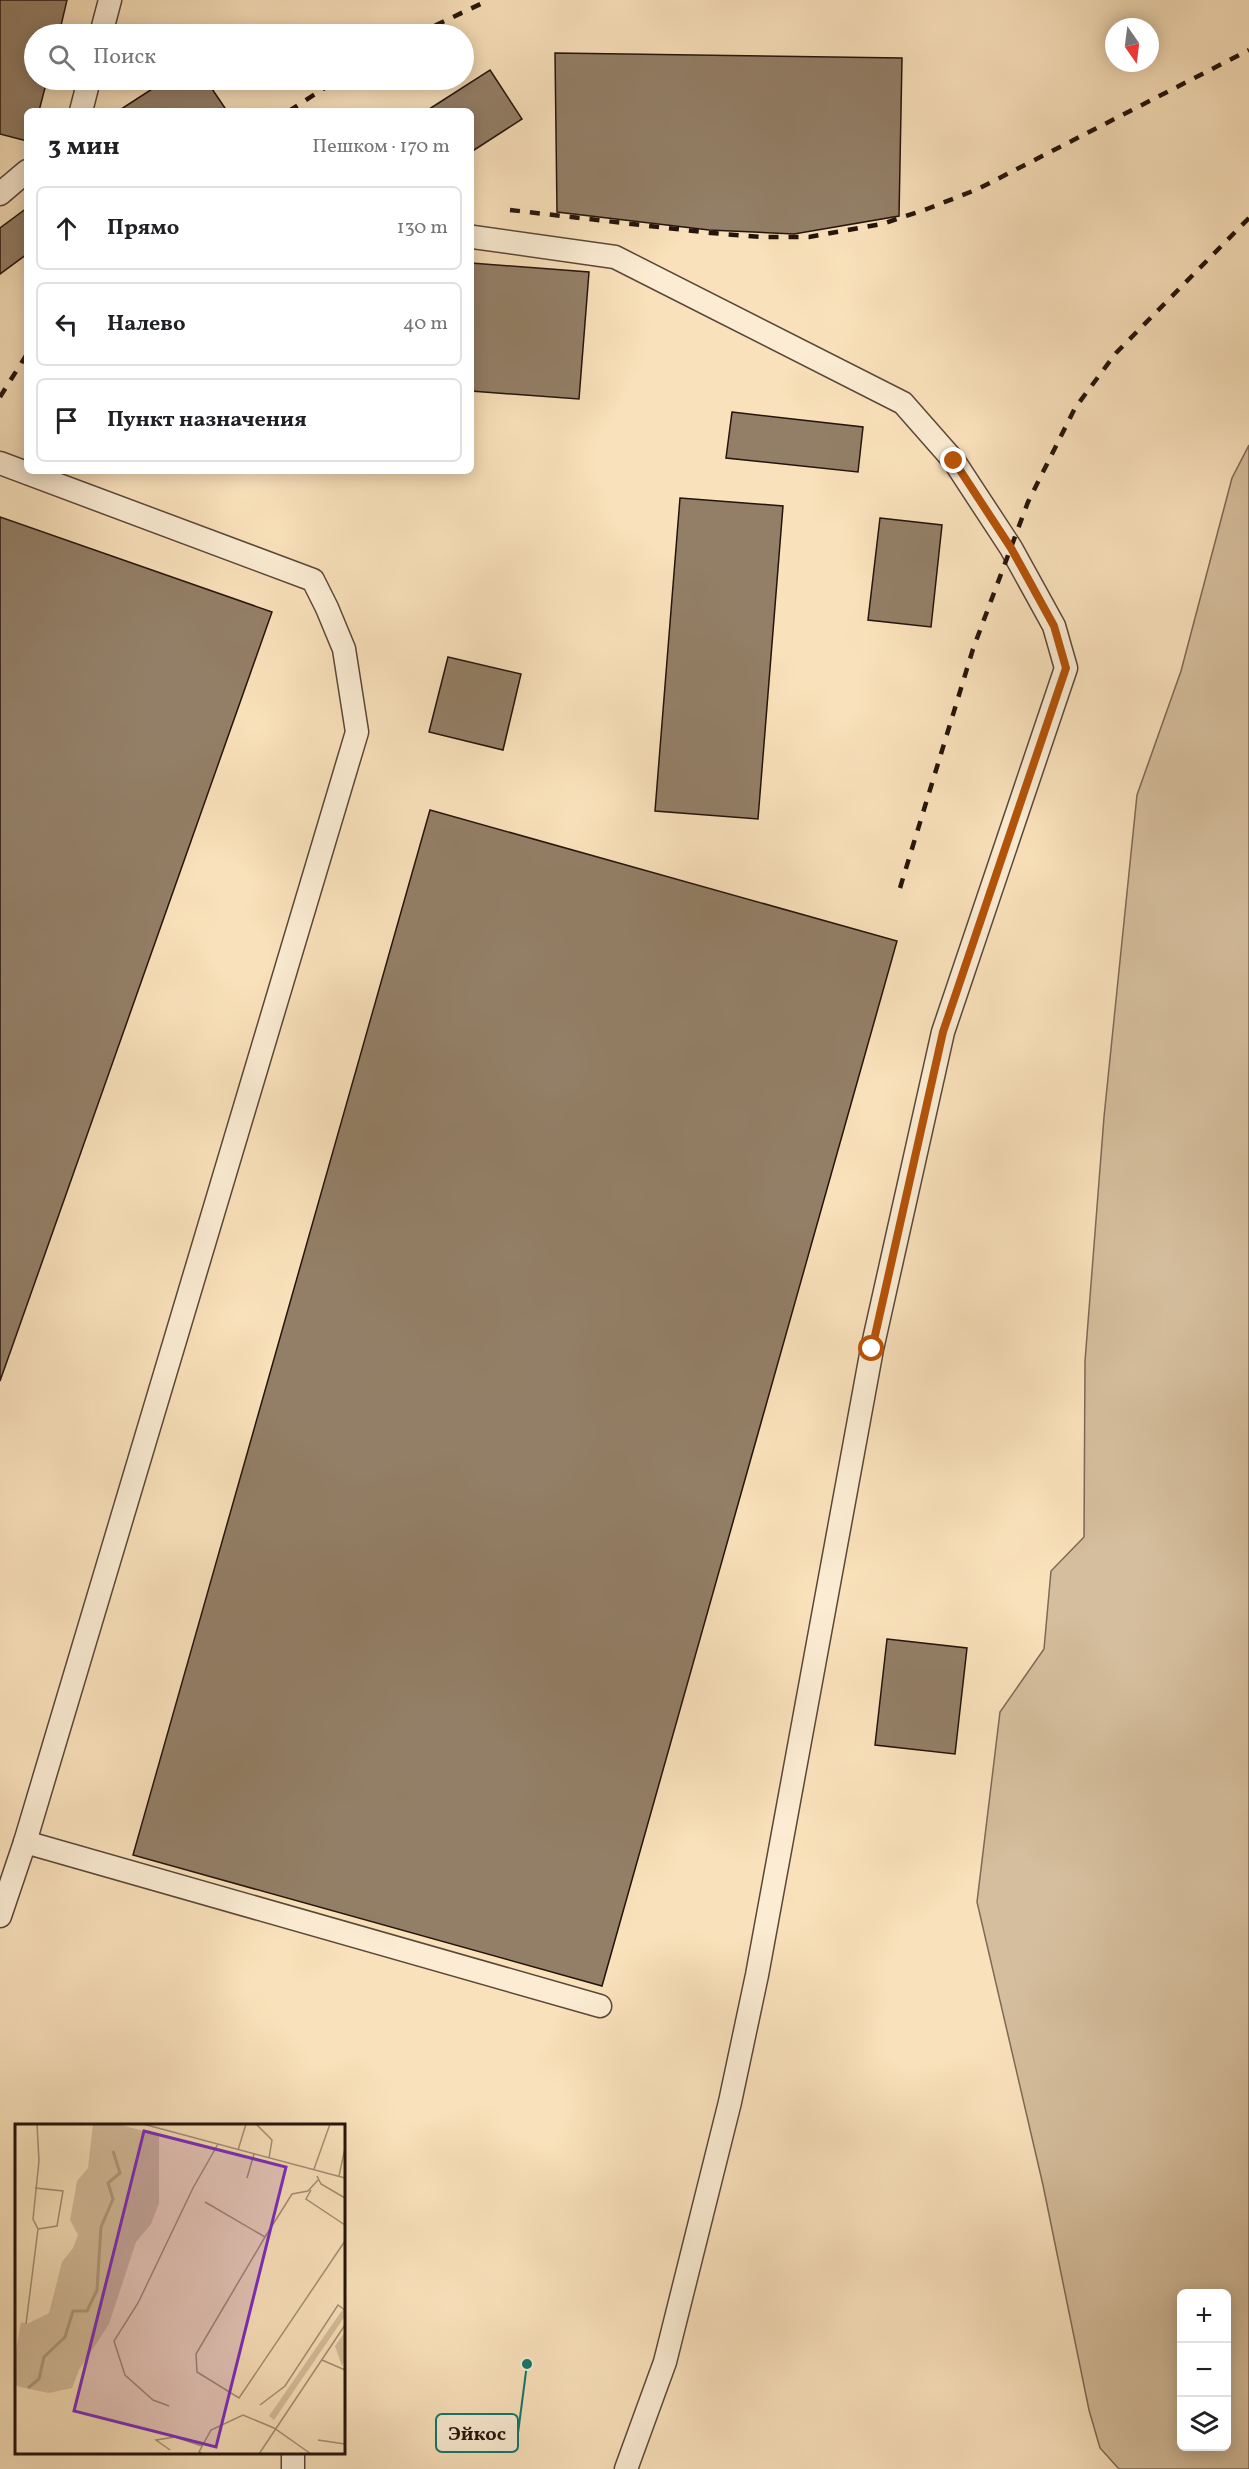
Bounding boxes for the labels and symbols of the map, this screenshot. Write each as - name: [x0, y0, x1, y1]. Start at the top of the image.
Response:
- north arrow: [1105, 18, 1159, 72]
- route end: [940, 447, 966, 473]
- route start: [858, 1335, 884, 1361]
- inset map: [15, 2124, 345, 2454]
- callout: Эйкос: [436, 2414, 518, 2452]
- text: Эйкос: [448, 2421, 506, 2449]

